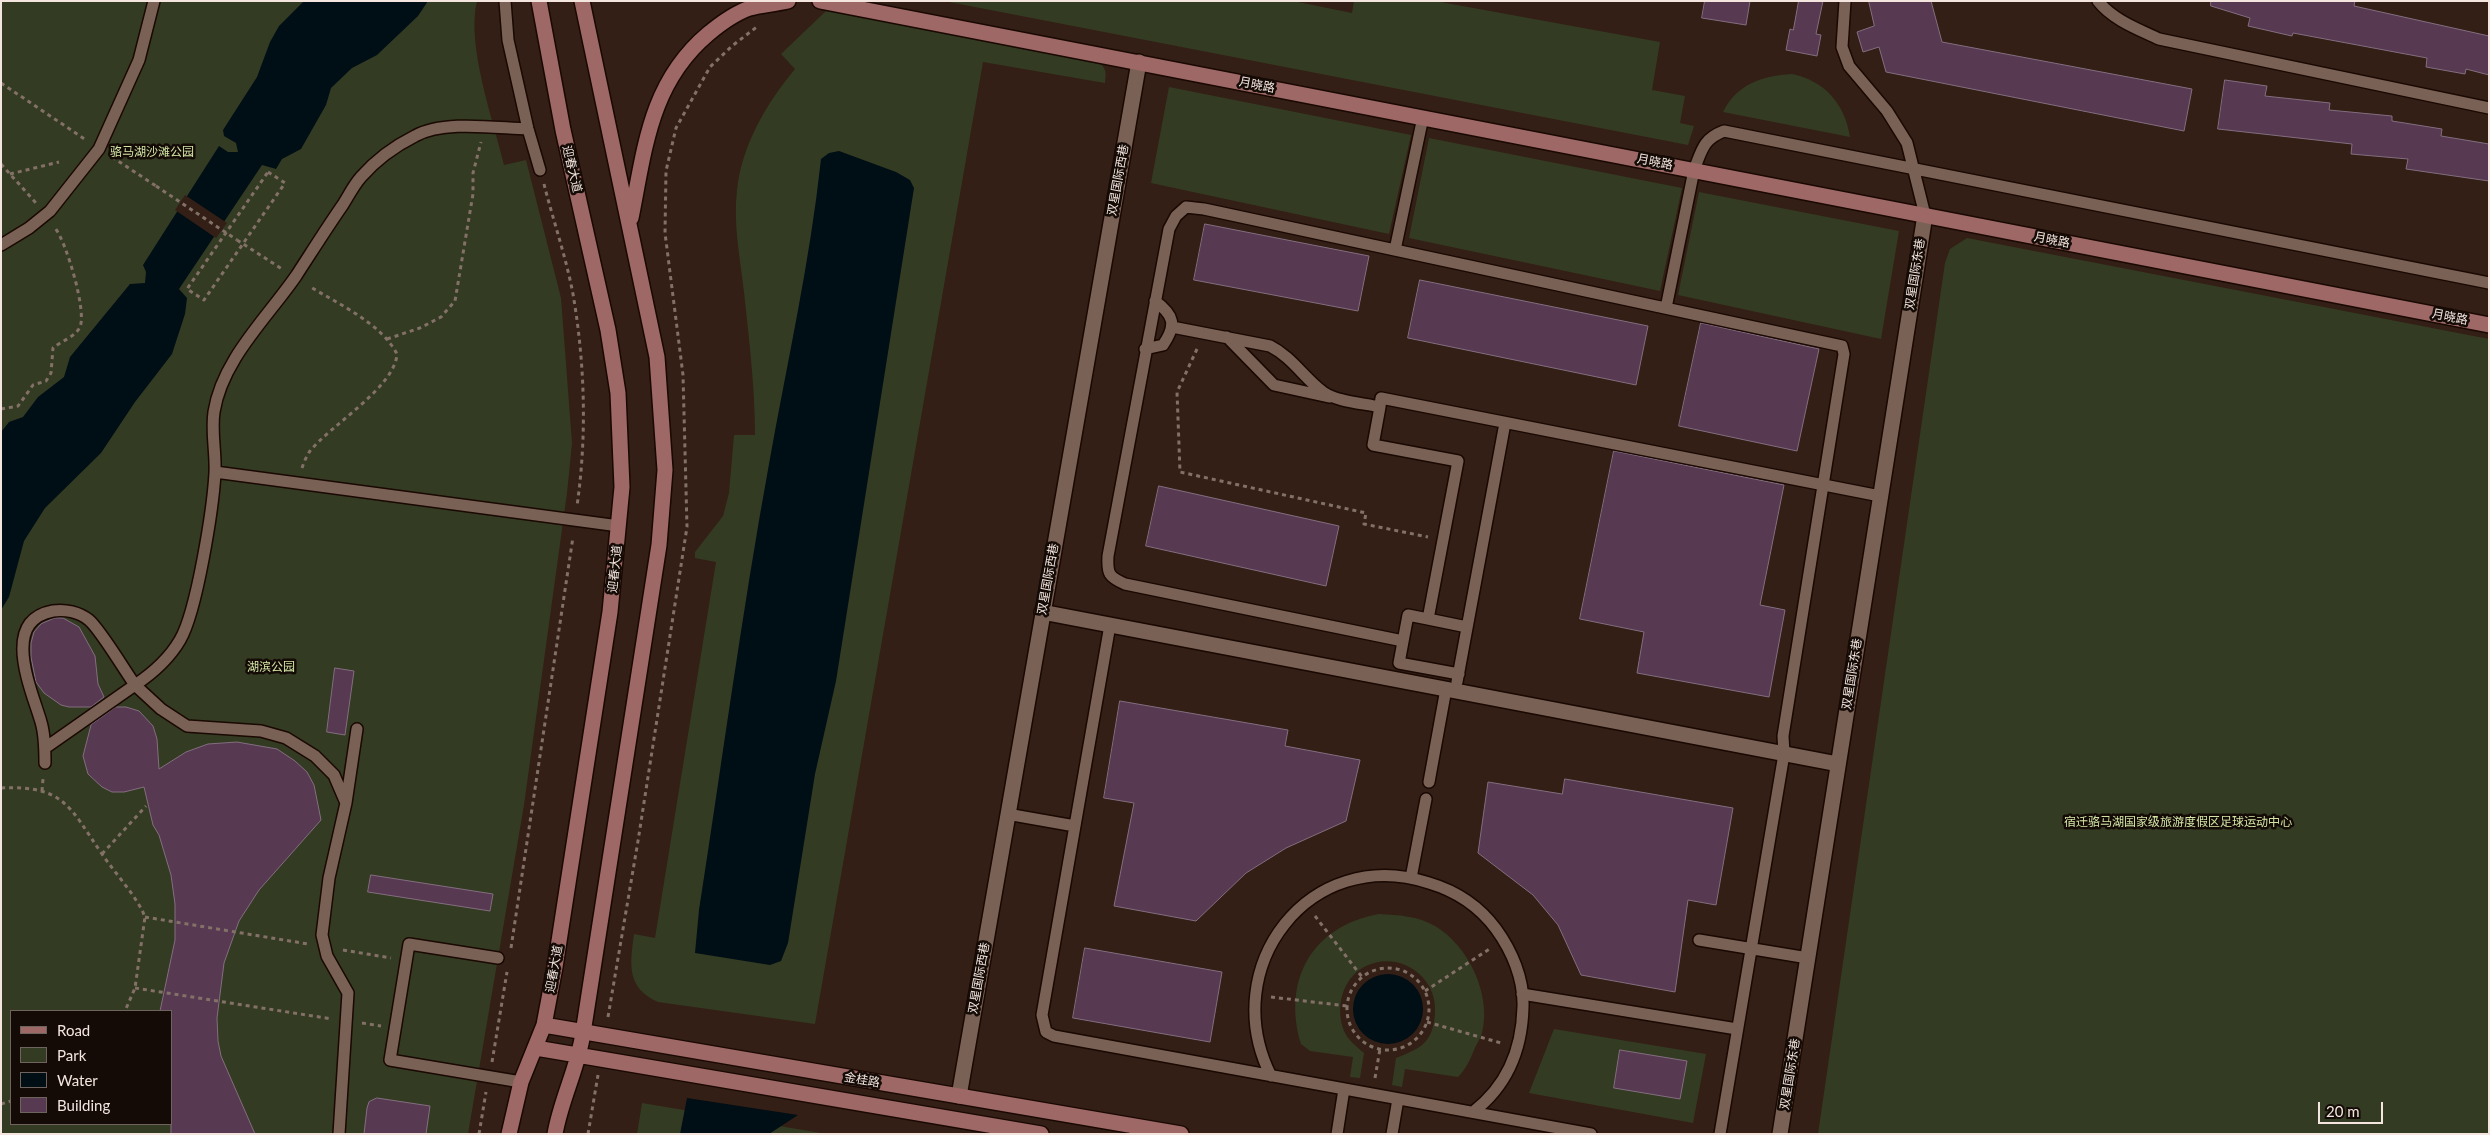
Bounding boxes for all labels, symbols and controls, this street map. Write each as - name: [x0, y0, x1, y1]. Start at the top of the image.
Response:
- street label: 月晓路: [1238, 74, 1276, 96]
- street label: 双星国际西巷: [1105, 143, 1131, 217]
- street label: 迎春大道: [560, 144, 584, 194]
- park label: 骆马湖沙滩公园: [110, 145, 194, 159]
- street label: 月晓路: [1636, 151, 1674, 173]
- street label: 月晓路: [2033, 229, 2071, 251]
- street label: 双星国际东巷: [1902, 237, 1928, 311]
- street label: 月晓路: [2431, 306, 2469, 328]
- street label: 双星国际西巷: [1035, 542, 1061, 616]
- street label: 迎春大道: [605, 544, 625, 594]
- street label: 双星国际东巷: [1839, 637, 1865, 711]
- park label: 湖滨公园: [247, 660, 295, 674]
- park label: 宿迁骆马湖国家级旅游度假区足球运动中心: [2064, 815, 2292, 829]
- street label: 双星国际西巷: [966, 941, 992, 1015]
- street label: 迎春大道: [543, 944, 565, 994]
- legend: [10, 1010, 172, 1125]
- text: Road: [57, 1021, 90, 1039]
- street label: 双星国际东巷: [1777, 1037, 1803, 1111]
- text: Park: [57, 1046, 86, 1064]
- street label: 金桂路: [843, 1070, 881, 1090]
- text: Water: [57, 1071, 98, 1089]
- scale bar: [2320, 1092, 2385, 1124]
- text: Building: [57, 1096, 110, 1114]
- text: 20 m: [2326, 1102, 2360, 1120]

